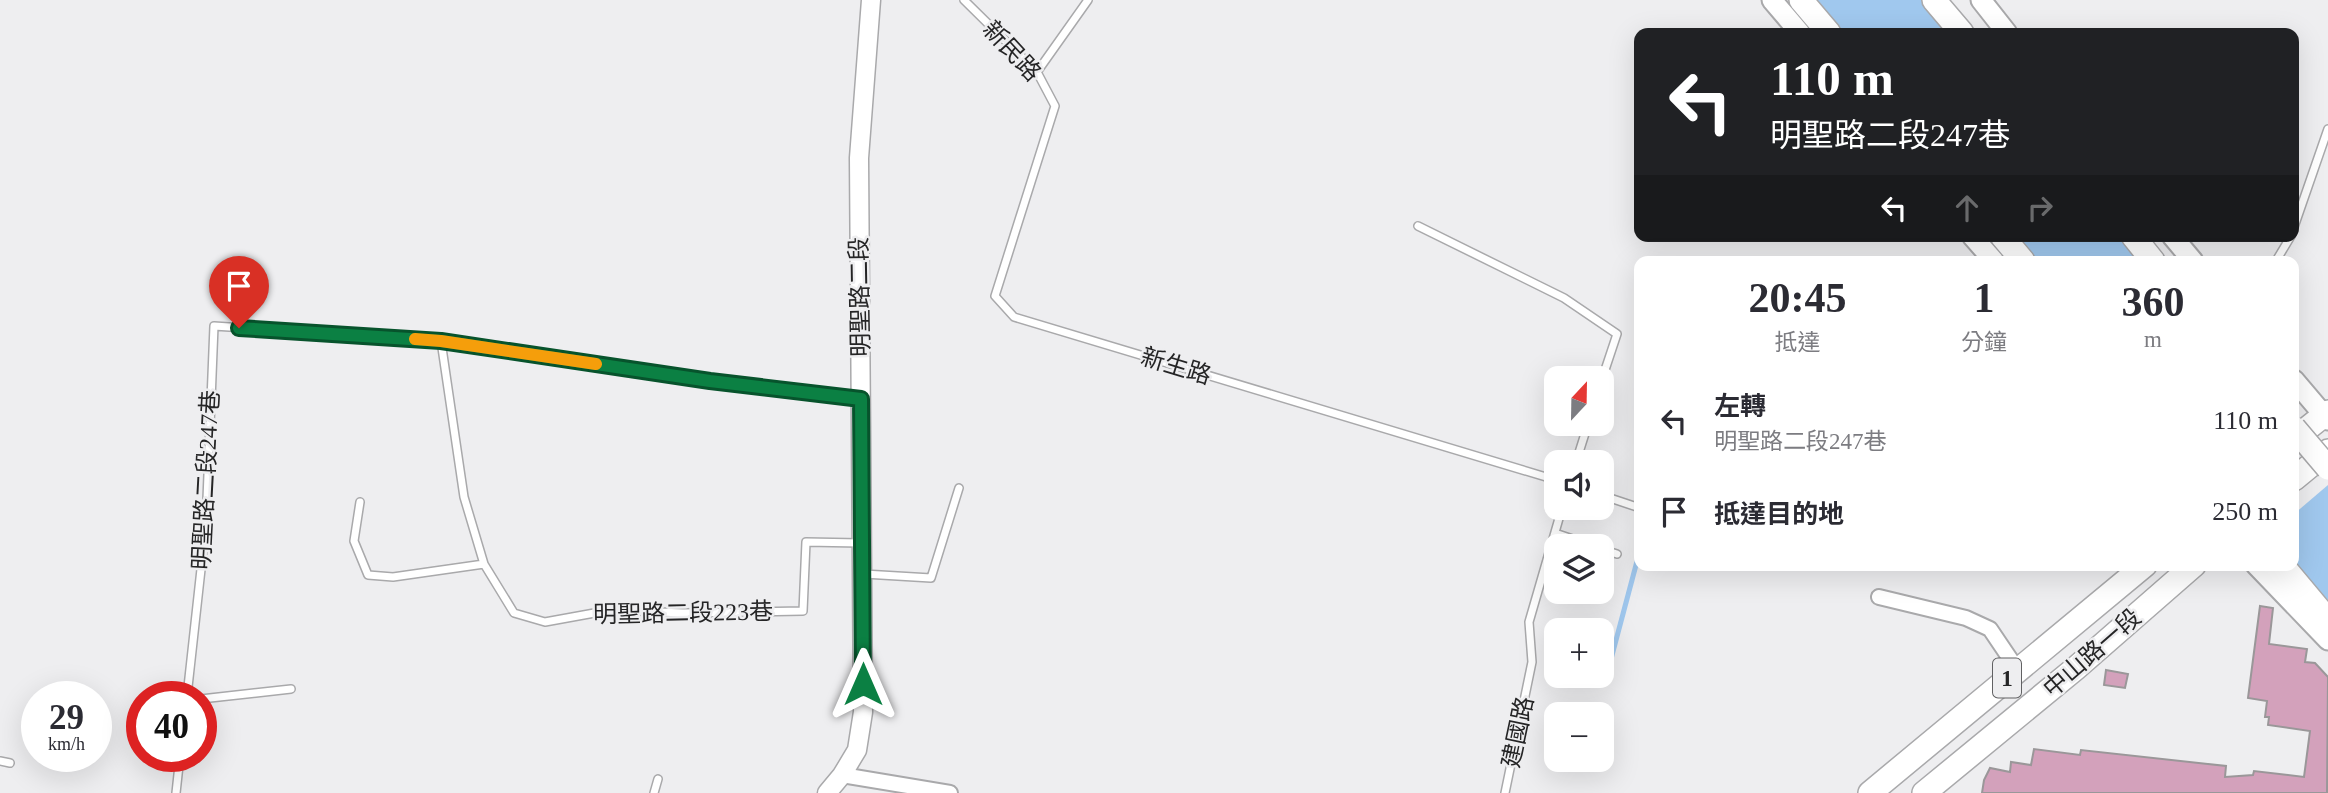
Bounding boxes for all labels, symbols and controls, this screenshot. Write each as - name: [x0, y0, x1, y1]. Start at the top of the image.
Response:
- street label: 新民路: [978, 16, 1046, 86]
- text: 110 m: [1770, 51, 1894, 106]
- icon: left: [1655, 56, 1746, 147]
- text: 明聖路二段247巷: [1770, 117, 2010, 153]
- icon: left: [1875, 189, 1913, 227]
- icon: ahead: [1948, 189, 1986, 227]
- icon: right: [2021, 189, 2059, 227]
- street label: 明聖路二段: [846, 237, 874, 357]
- pin: [209, 256, 269, 328]
- icon: arrive: [220, 267, 258, 305]
- text: 20:45: [1749, 275, 1847, 321]
- text: 1: [1974, 275, 1995, 321]
- text: 360: [2122, 279, 2185, 325]
- text: m: [2144, 327, 2162, 352]
- text: 抵達: [1775, 330, 1821, 355]
- text: 分鐘: [1961, 330, 2007, 355]
- street label: 新生路: [1138, 343, 1214, 389]
- north arrow: [1544, 366, 1614, 436]
- map controls: [1544, 366, 1614, 772]
- street label: 明聖路二段247巷: [188, 389, 224, 571]
- text: 左轉: [1714, 392, 1766, 421]
- icon: left: [1655, 402, 1693, 440]
- text: 110 m: [2213, 406, 2278, 435]
- text: 明聖路二段247巷: [1714, 429, 1887, 454]
- button: sound: [1544, 450, 1614, 520]
- icon: arrive: [1655, 493, 1693, 531]
- text: 250 m: [2212, 497, 2278, 526]
- text: 抵達目的地: [1714, 500, 1844, 529]
- button: layers: [1544, 534, 1614, 604]
- street label: 明聖路二段223巷: [593, 598, 773, 628]
- street label: 中山路一段: [2038, 604, 2146, 702]
- button: +: [1544, 618, 1614, 688]
- position arrow: [826, 647, 900, 721]
- road number: 1: [1993, 658, 2021, 698]
- speed limit sign: 40: [126, 681, 217, 772]
- street label: 建國路: [1498, 694, 1538, 770]
- text: 29: [49, 698, 84, 737]
- button: −: [1544, 702, 1614, 772]
- text: km/h: [48, 734, 85, 754]

